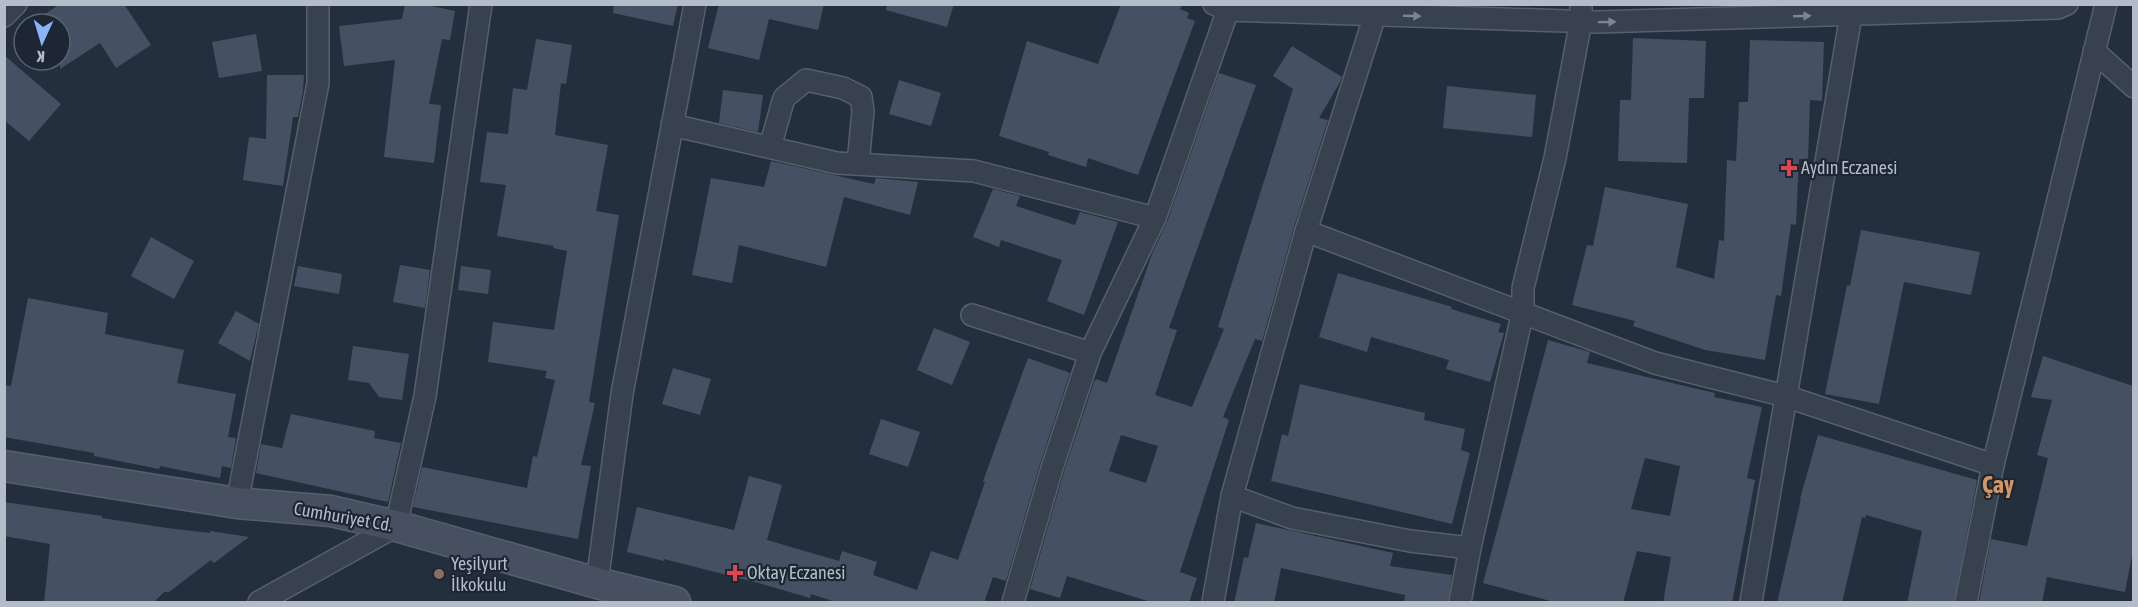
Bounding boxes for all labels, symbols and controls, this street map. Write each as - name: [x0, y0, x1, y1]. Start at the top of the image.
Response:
- one-way arrow: [1403, 11, 1422, 20]
- north arrow: [12, 12, 72, 72]
- one-way arrow: [1793, 12, 1812, 21]
- one-way arrow: [1598, 17, 1617, 26]
- text: K: [36, 48, 45, 66]
- place label: Aydın Eczanesi: [1801, 157, 1898, 178]
- marker: Aydın Eczanesi: [1782, 161, 1796, 175]
- district label: Çay: [1982, 471, 2014, 498]
- street label: Cumhuriyet Cd.: [292, 498, 394, 535]
- place label: Yeşilyurt İlkokulu: [451, 553, 508, 595]
- place label: Oktay Eczanesi: [747, 562, 845, 583]
- marker: Oktay Eczanesi: [728, 566, 742, 580]
- marker: Yeşilyurt İlkokulu: [432, 567, 446, 581]

